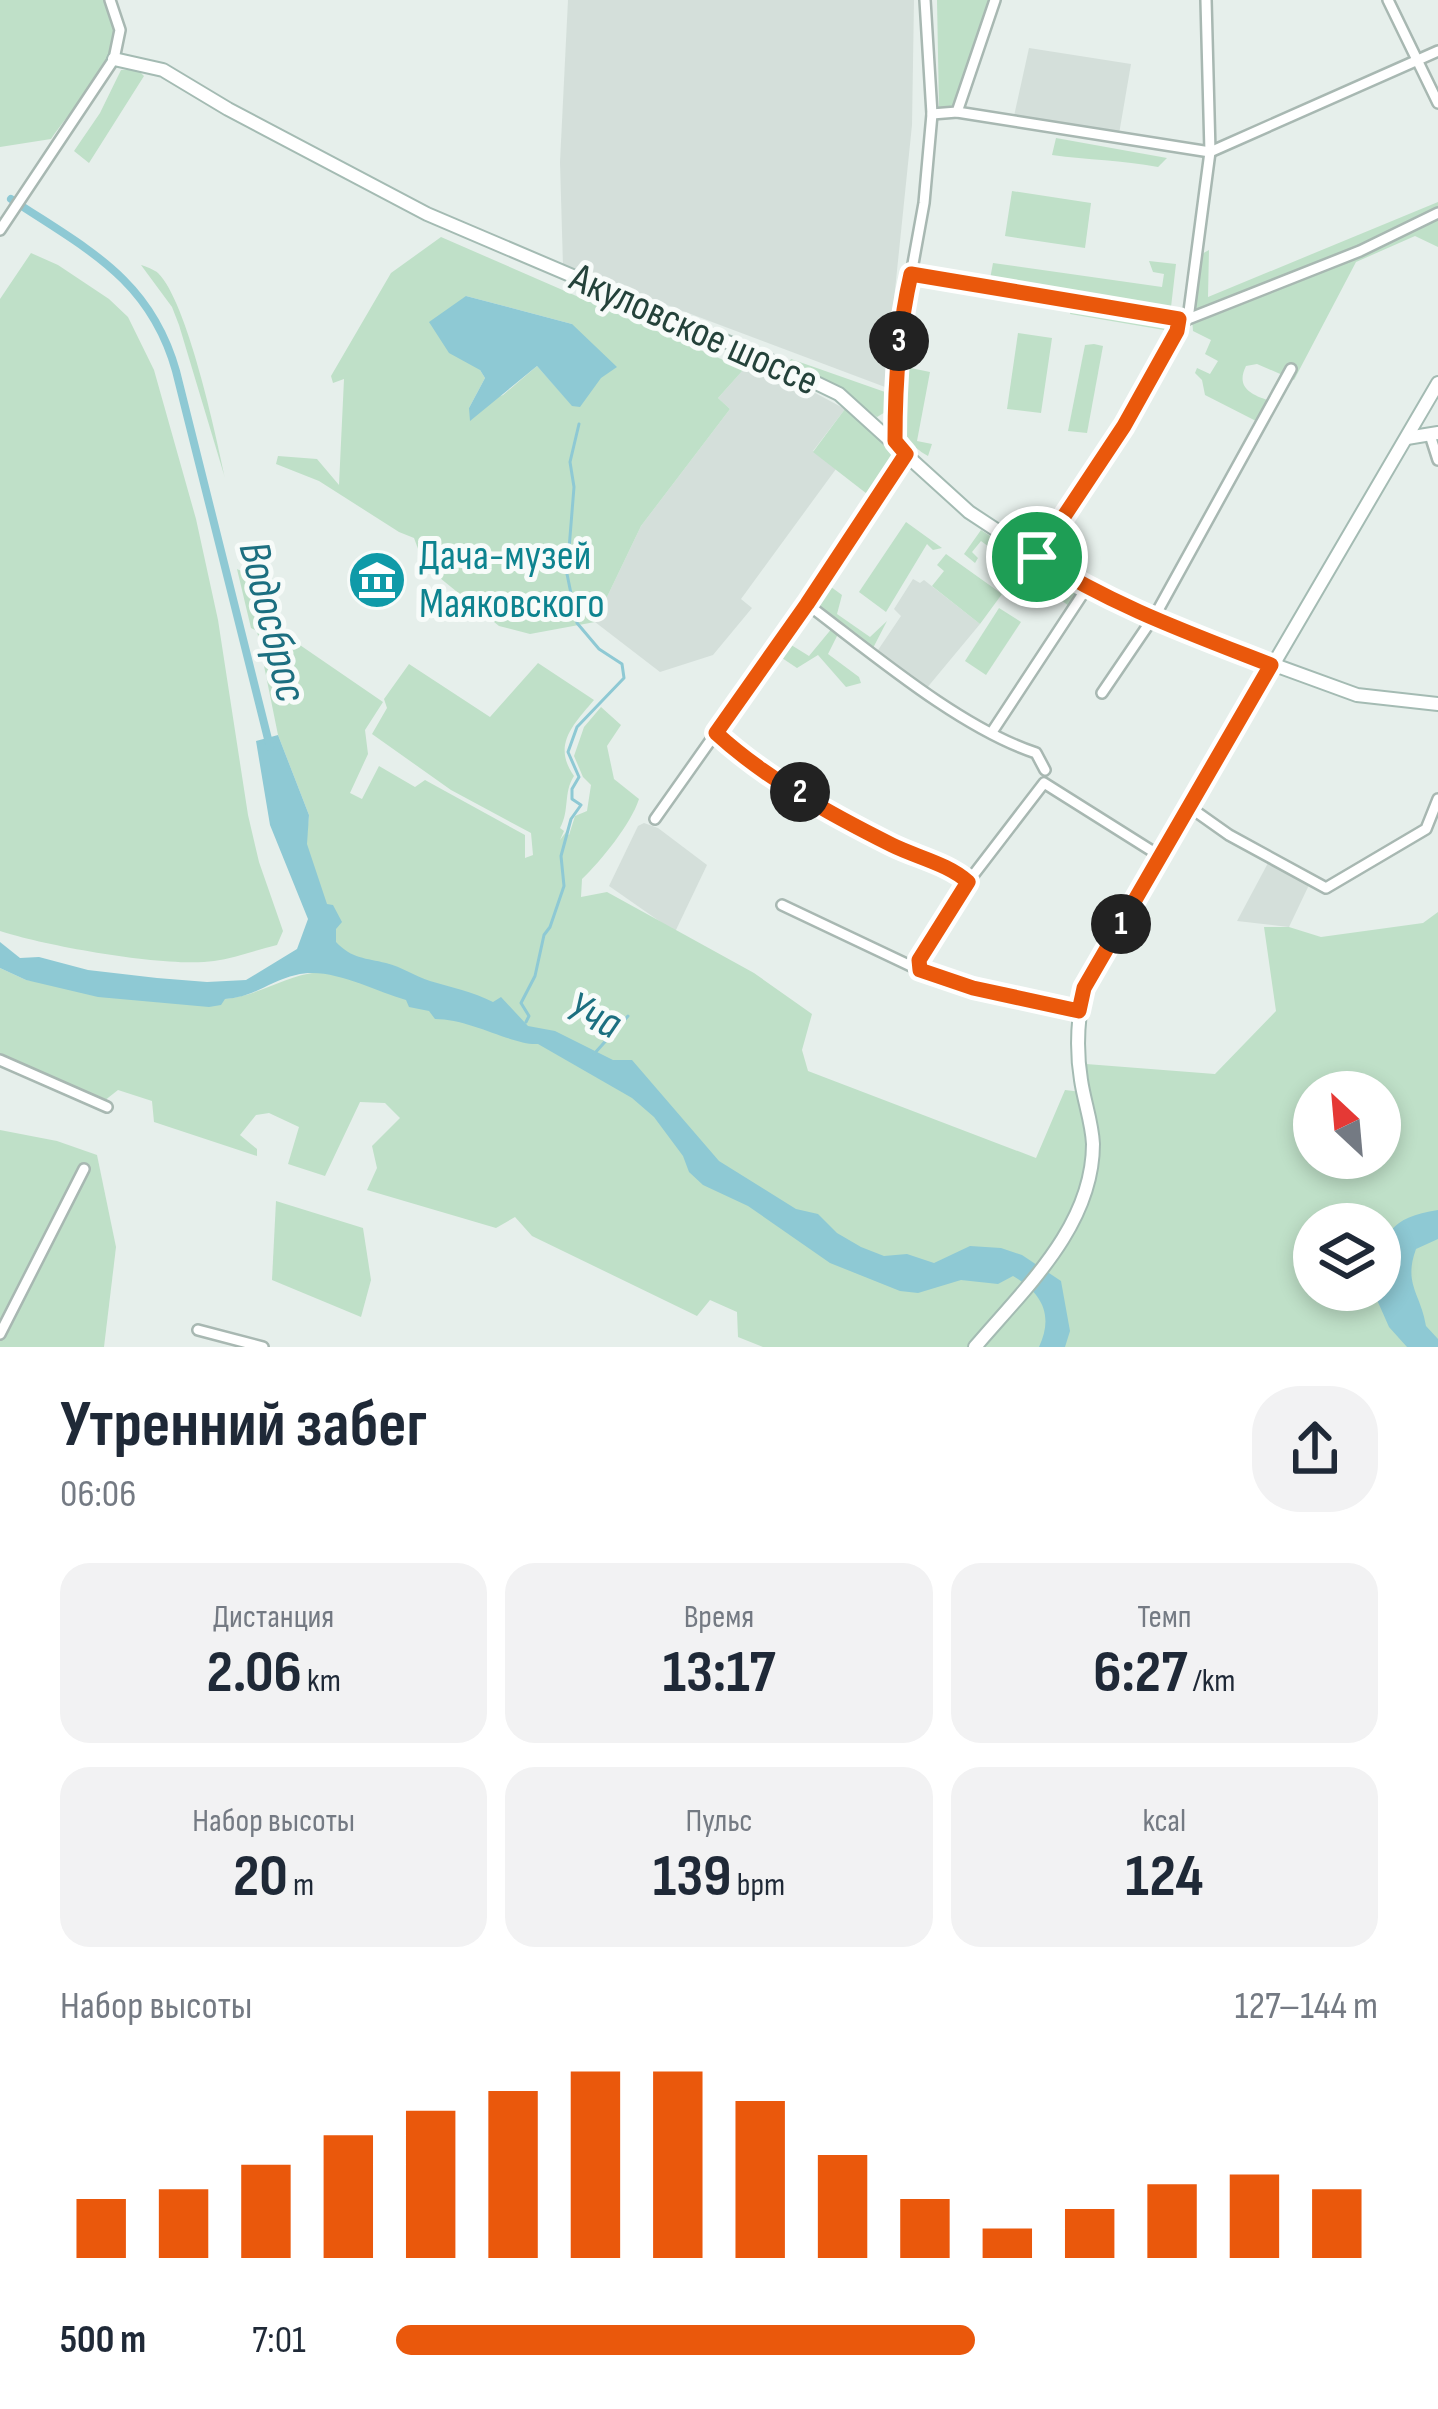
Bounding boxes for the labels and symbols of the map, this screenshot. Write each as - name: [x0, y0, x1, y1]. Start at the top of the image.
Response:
- street label: Акуловское шоссе: [561, 252, 826, 407]
- pin: 3: [869, 311, 929, 371]
- pin: [986, 506, 1088, 608]
- place label: Дача-музей Маяковского: [419, 531, 605, 630]
- water label: Водосброс: [226, 536, 319, 708]
- museum icon: Дача-музей Маяковского: [346, 549, 408, 611]
- pin: 2: [770, 762, 830, 822]
- pin: 1: [1091, 894, 1151, 954]
- water label: Уча: [558, 980, 630, 1052]
- north arrow: [1293, 1071, 1401, 1179]

